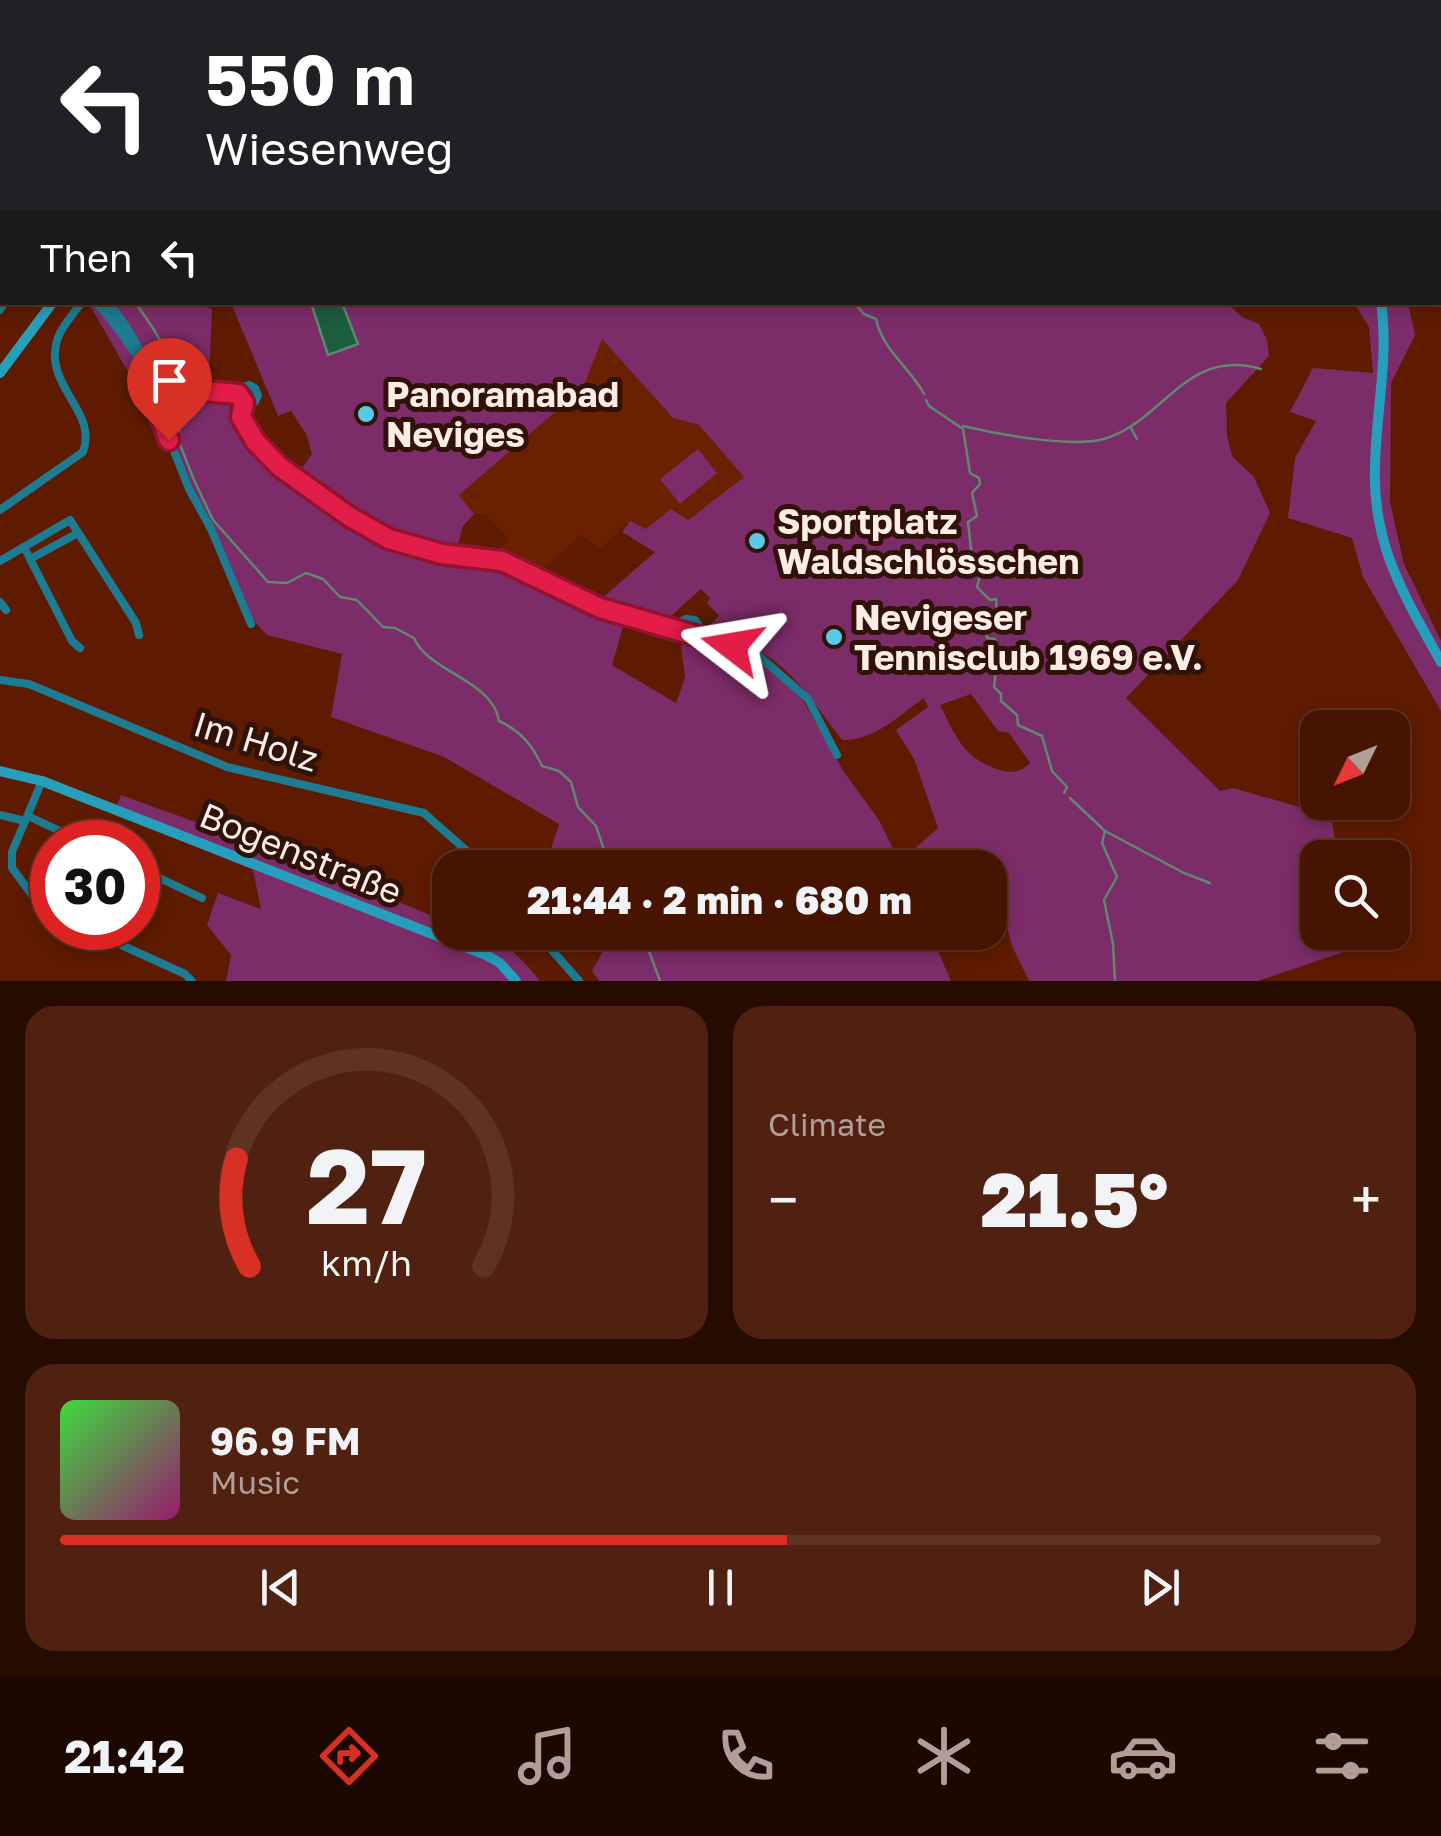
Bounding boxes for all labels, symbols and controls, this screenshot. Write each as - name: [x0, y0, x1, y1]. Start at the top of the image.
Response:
- text: 550 m: [205, 36, 415, 120]
- icon: left: [40, 40, 170, 170]
- text: Wiesenweg: [205, 121, 453, 175]
- icon: left: [152, 230, 207, 285]
- text: Then: [40, 235, 132, 280]
- pin: [127, 338, 212, 441]
- icon: arrive: [142, 353, 197, 408]
- place label: Panoramabad Neviges: [386, 373, 619, 455]
- marker: Panoramabad Neviges: [355, 403, 377, 425]
- place label: Sportplatz Waldschlösschen: [777, 500, 1079, 582]
- marker: Sportplatz Waldschlösschen: [746, 530, 768, 552]
- position arrow: [680, 594, 784, 698]
- place label: Nevigeser Tennisclub 1969 e.V.: [854, 596, 1203, 678]
- marker: Nevigeser Tennisclub 1969 e.V.: [823, 626, 845, 648]
- street label: Im Holz: [189, 702, 323, 780]
- north arrow: [1300, 710, 1410, 820]
- map controls: [1300, 710, 1410, 950]
- street label: Bogenstraße: [194, 793, 408, 913]
- speed limit sign: 30: [30, 820, 160, 950]
- button: search: [1300, 840, 1410, 950]
- text: 21:44 · 2 min · 680 m: [527, 877, 912, 922]
- text: Climate: [768, 1105, 886, 1143]
- text: 27: [306, 1122, 427, 1247]
- text: 21.5°: [981, 1153, 1168, 1244]
- text: −: [768, 1166, 798, 1232]
- text: +: [1351, 1166, 1381, 1232]
- text: km/h: [321, 1241, 412, 1284]
- text: 96.9 FM: [210, 1418, 360, 1463]
- text: Music: [210, 1463, 300, 1501]
- icon: previous: [253, 1560, 308, 1615]
- icon: pause: [693, 1560, 748, 1615]
- icon: next: [1133, 1560, 1188, 1615]
- icon: directions: [314, 1721, 384, 1791]
- icon: music: [512, 1721, 582, 1791]
- icon: phone: [711, 1721, 781, 1791]
- icon: climate: [909, 1721, 979, 1791]
- icon: car: [1108, 1721, 1178, 1791]
- icon: filters: [1307, 1721, 1377, 1791]
- text: 21:42: [64, 1729, 185, 1783]

